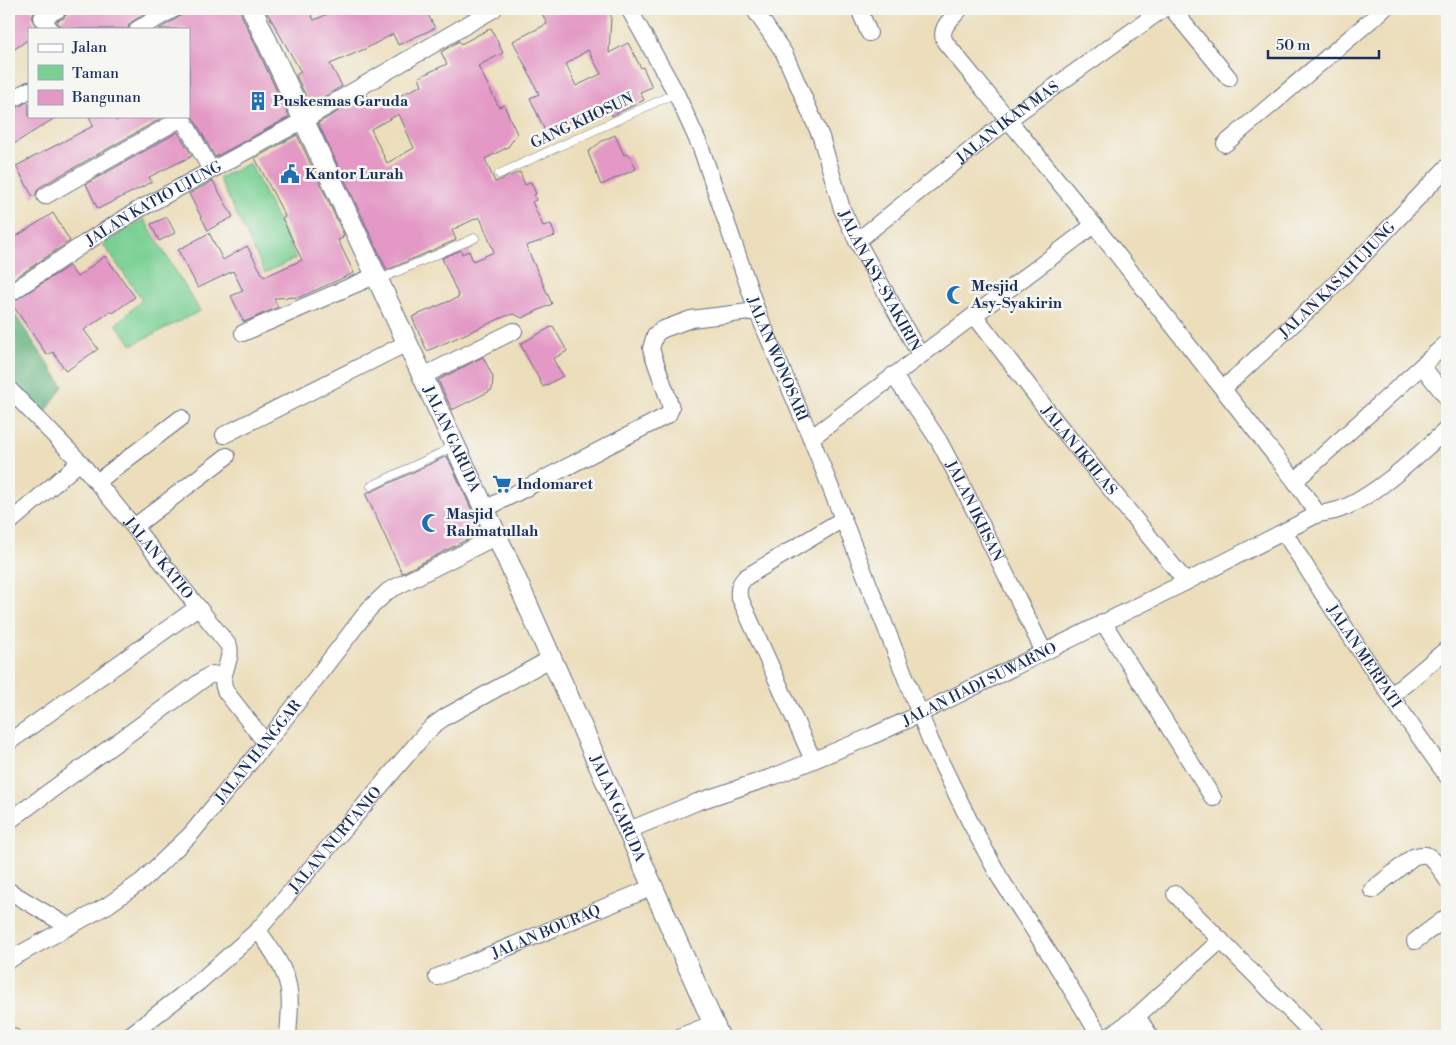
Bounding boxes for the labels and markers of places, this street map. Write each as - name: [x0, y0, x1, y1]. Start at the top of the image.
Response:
- building icon: Puskesmas Garuda: [247, 90, 269, 112]
- place label: Puskesmas Garuda: [273, 92, 409, 111]
- public building icon: Kantor Lurah: [279, 163, 301, 185]
- place label: Kantor Lurah: [305, 165, 404, 184]
- place label: Mesjid Asy-Syakirin: [970, 277, 1063, 313]
- mosque icon: Mesjid Asy-Syakirin: [945, 284, 967, 306]
- supermarket icon: Indomaret: [491, 473, 513, 495]
- place label: Indomaret: [517, 475, 594, 494]
- place label: Masjid Rahmatullah: [446, 505, 539, 541]
- mosque icon: Masjid Rahmatullah: [420, 512, 442, 534]

